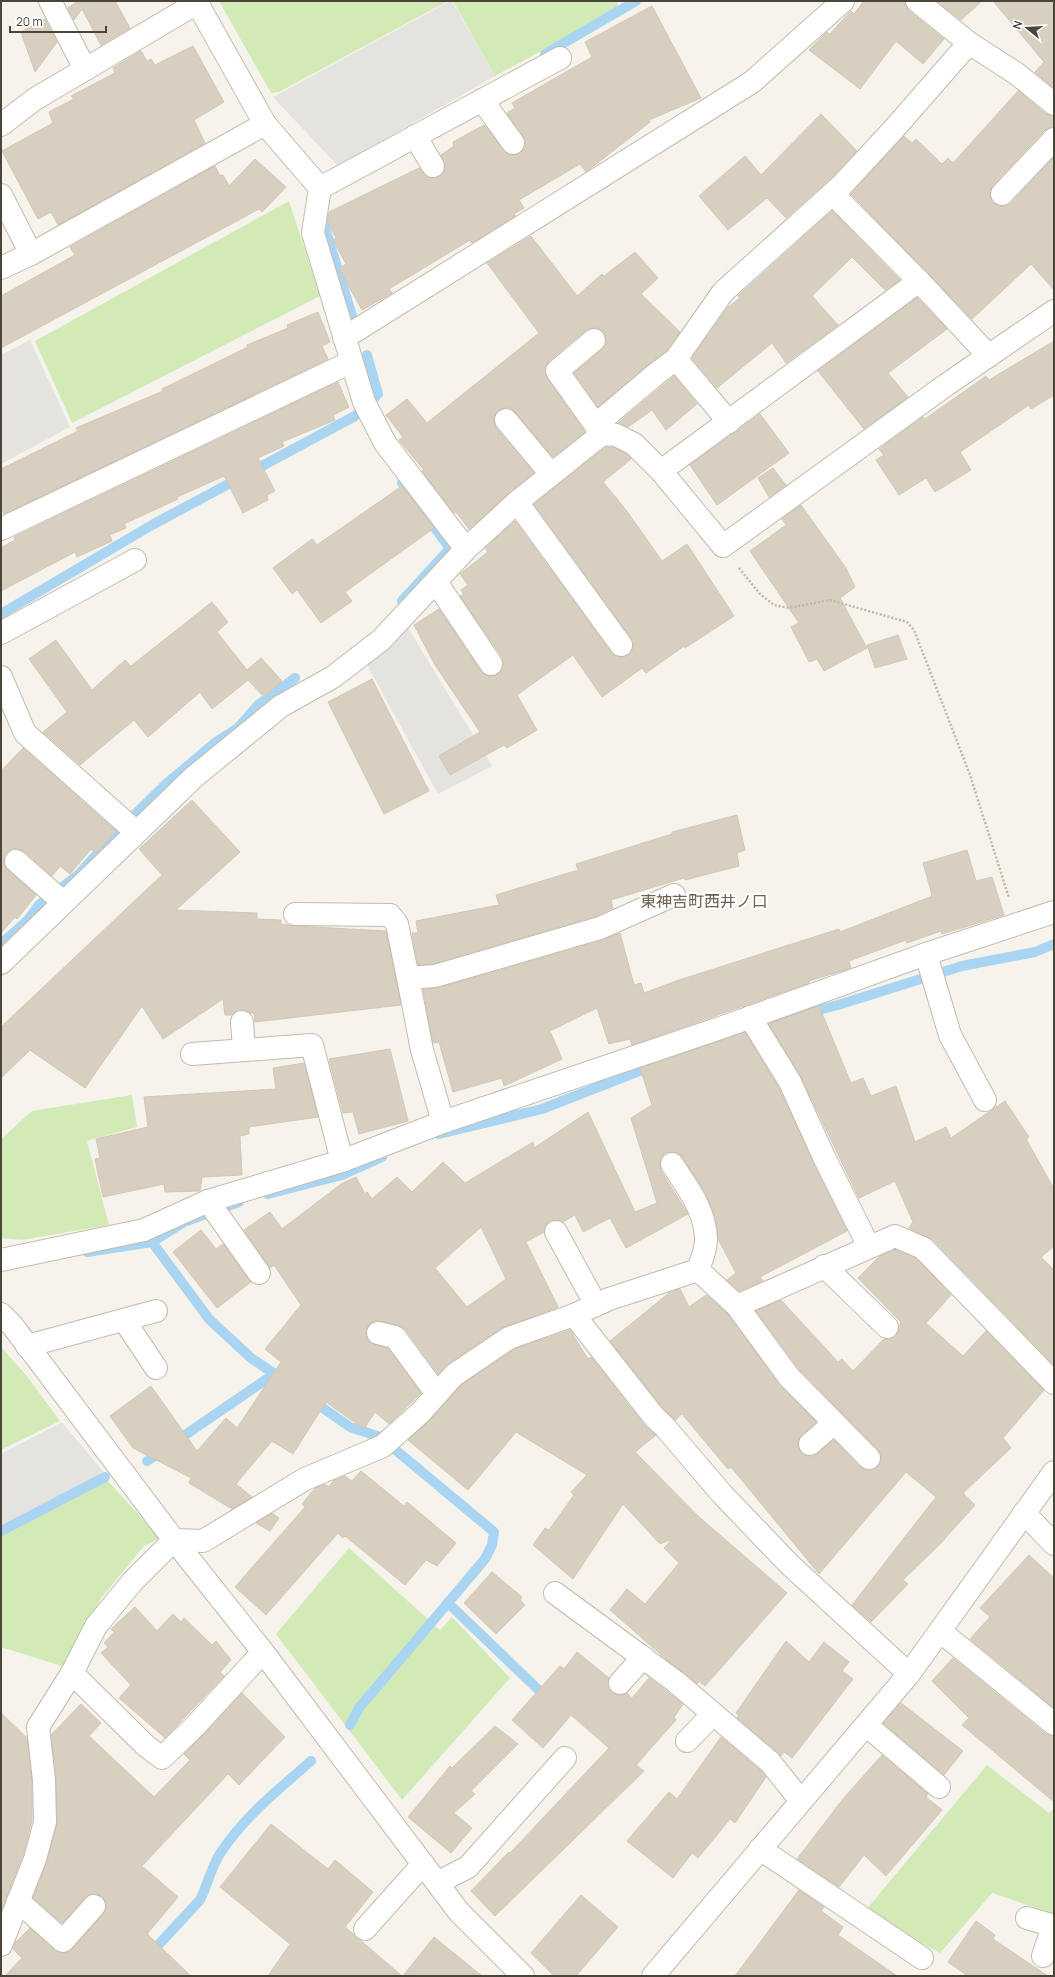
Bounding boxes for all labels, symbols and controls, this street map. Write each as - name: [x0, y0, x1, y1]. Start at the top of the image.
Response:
- scale bar: [10, 8, 106, 34]
- north arrow: [1007, 8, 1047, 48]
- text: 20 m: [16, 13, 43, 30]
- text: N: [1009, 19, 1025, 31]
- district label: 東神吉町西井ノ口: [640, 890, 768, 912]

